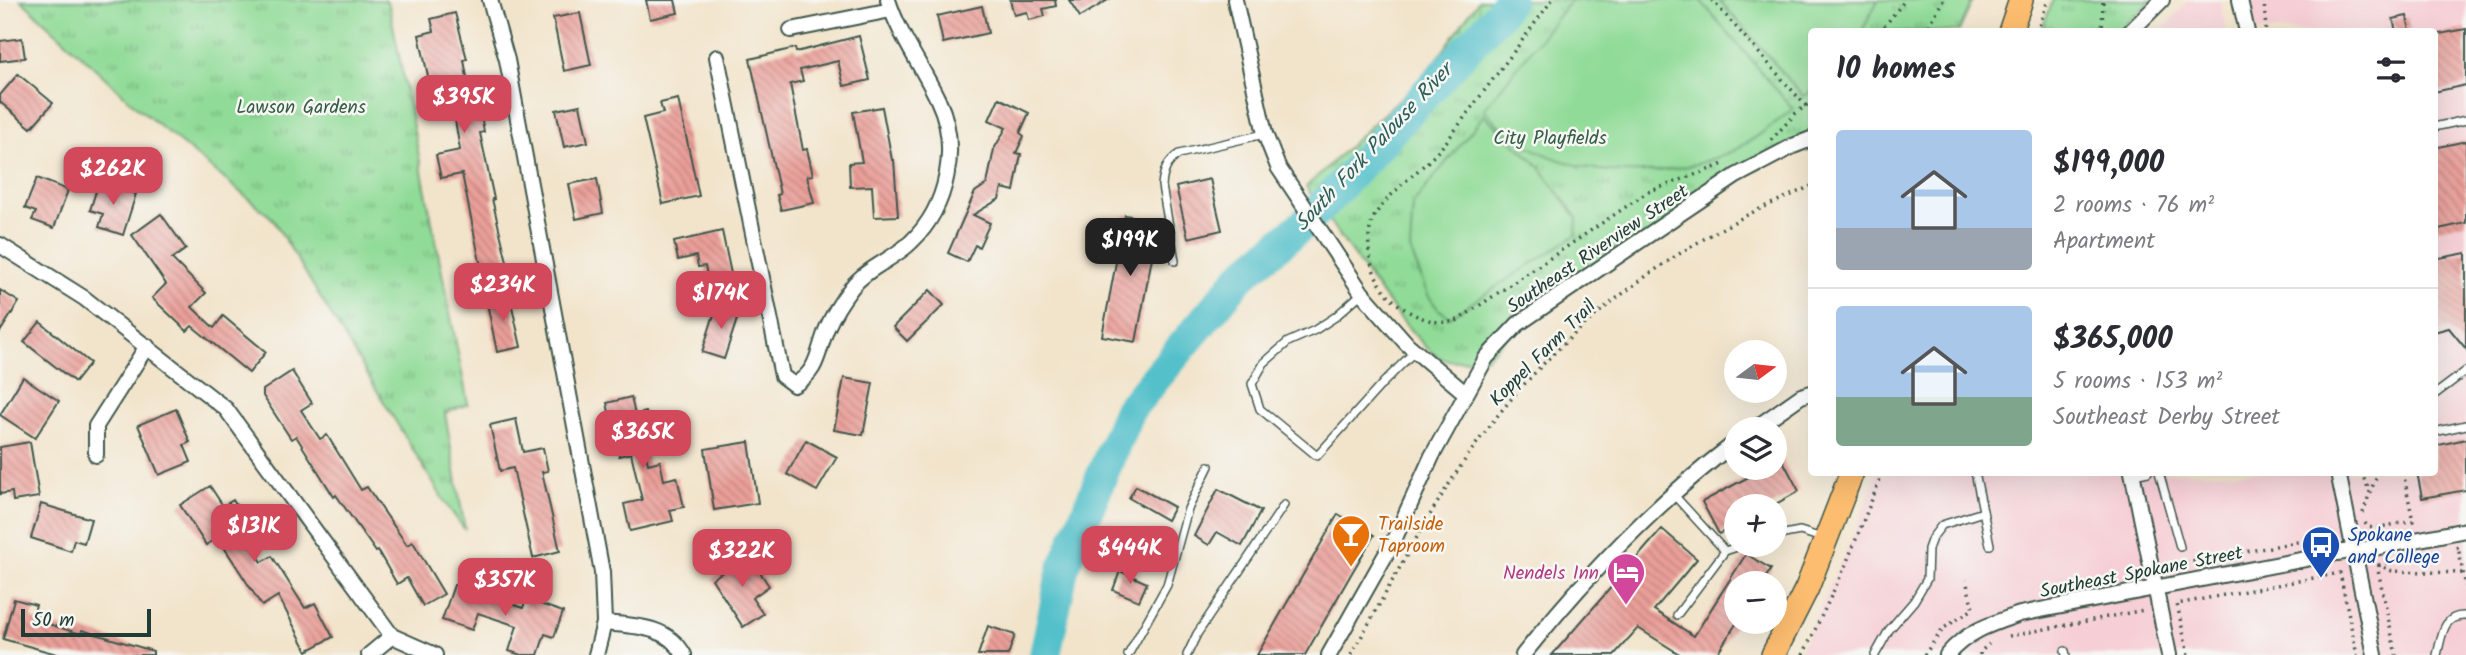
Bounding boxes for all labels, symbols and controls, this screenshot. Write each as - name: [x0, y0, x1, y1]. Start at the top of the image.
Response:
- text: 10 homes: [1836, 46, 1956, 94]
- icon: filters: [2372, 51, 2410, 89]
- water label: South Fork Palouse River: [1287, 53, 1464, 240]
- pin: $395K: [415, 76, 513, 135]
- text: $395K: [432, 80, 496, 116]
- park label: Lawson Gardens: [236, 93, 366, 123]
- park label: City Playfields: [1493, 124, 1607, 154]
- text: $199,000: [2053, 140, 2164, 188]
- pin: $262K: [64, 148, 162, 207]
- text: $262K: [80, 152, 146, 188]
- icon: home: [1892, 158, 1976, 242]
- street label: Southeast Riverview Street: [1501, 177, 1696, 322]
- text: 2 rooms · 76 m²: [2053, 188, 2214, 224]
- pin: $199K: [1081, 218, 1179, 278]
- text: $199K: [1101, 223, 1159, 259]
- text: Apartment: [2053, 224, 2155, 260]
- pin: $234K: [454, 264, 552, 323]
- text: $234K: [470, 268, 536, 304]
- pin: $174K: [672, 272, 770, 331]
- text: $174K: [692, 276, 750, 312]
- street label: Koppel Farm Trail: [1483, 293, 1604, 414]
- text: $365,000: [2053, 316, 2173, 364]
- icon: home: [1892, 334, 1976, 418]
- north arrow: [1724, 340, 1787, 402]
- map controls: [1724, 340, 1787, 634]
- text: 5 rooms · 153 m²: [2053, 364, 2222, 400]
- text: Southeast Derby Street: [2053, 400, 2280, 436]
- pin: $365K: [594, 410, 692, 470]
- text: $365K: [611, 415, 675, 451]
- button: layers: [1724, 417, 1787, 480]
- button: +: [1724, 494, 1787, 557]
- pin: $131K: [205, 504, 303, 564]
- text: $131K: [227, 509, 281, 545]
- place label: Trailside Taproom: [1378, 510, 1445, 562]
- bar icon: Trailside Taproom: [1330, 513, 1372, 568]
- place label: Spokane and College: [2348, 521, 2440, 573]
- bus stop icon: Spokane and College: [2300, 524, 2342, 579]
- pin: $444K: [1081, 526, 1179, 586]
- pin: $322K: [693, 530, 791, 589]
- text: $444K: [1097, 531, 1163, 567]
- text: $322K: [709, 534, 775, 570]
- street label: Southeast Spokane Street: [2037, 538, 2246, 607]
- hotel icon: Nendels Inn: [1605, 551, 1647, 606]
- pin: $357K: [456, 558, 554, 618]
- place label: Nendels Inn: [1503, 559, 1599, 589]
- text: $357K: [474, 563, 536, 599]
- button: −: [1724, 571, 1787, 634]
- scale bar: [21, 606, 150, 638]
- text: 50 m: [32, 606, 74, 636]

